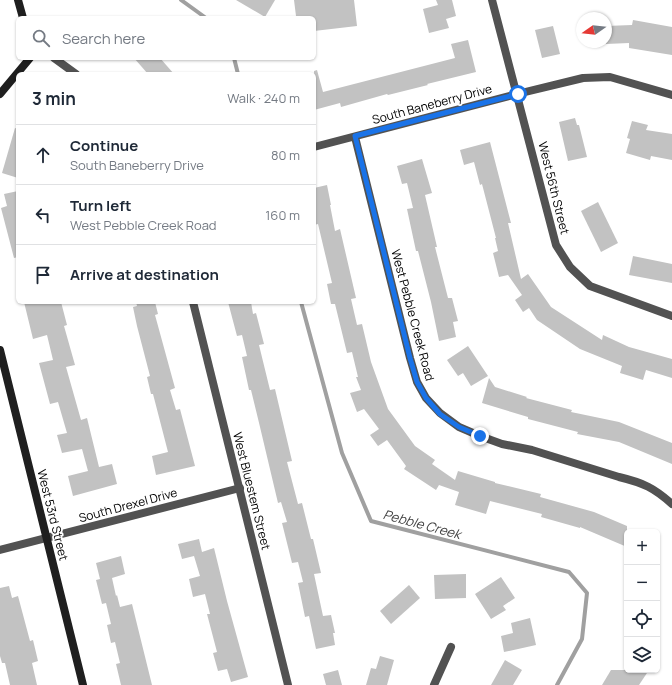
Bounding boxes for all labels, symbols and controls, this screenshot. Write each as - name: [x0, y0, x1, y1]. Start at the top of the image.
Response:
- north arrow: [576, 12, 612, 48]
- search box: [16, 16, 316, 60]
- icon: search: [30, 27, 52, 49]
- text: Search here: [62, 28, 145, 49]
- street label: South Baneberry Drive: [370, 80, 494, 128]
- route start: [509, 85, 527, 103]
- text: 3 min: [32, 87, 76, 110]
- text: Walk · 240 m: [227, 89, 300, 107]
- text: Continue: [70, 135, 138, 156]
- street label: West 56th Street: [534, 140, 574, 236]
- icon: ahead: [32, 144, 54, 166]
- text: 80 m: [271, 146, 300, 164]
- text: South Baneberry Drive: [70, 156, 204, 174]
- text: Turn left: [70, 195, 132, 216]
- icon: left: [32, 204, 54, 226]
- text: 160 m: [265, 206, 300, 224]
- text: West Pebble Creek Road: [70, 216, 217, 234]
- street label: West Pebble Creek Road: [387, 247, 439, 383]
- icon: arrive: [32, 264, 54, 286]
- text: Arrive at destination: [70, 264, 219, 285]
- route end: [471, 427, 489, 445]
- street label: West Bluestem Street: [229, 430, 275, 552]
- street label: West 53rd Street: [33, 468, 73, 563]
- street label: South Drexel Drive: [77, 484, 179, 526]
- water label: Pebble Creek: [381, 505, 465, 544]
- map controls: [624, 529, 660, 673]
- button: +: [624, 529, 660, 565]
- button: −: [624, 565, 660, 601]
- button: locate: [624, 601, 660, 637]
- button: layers: [624, 637, 660, 673]

